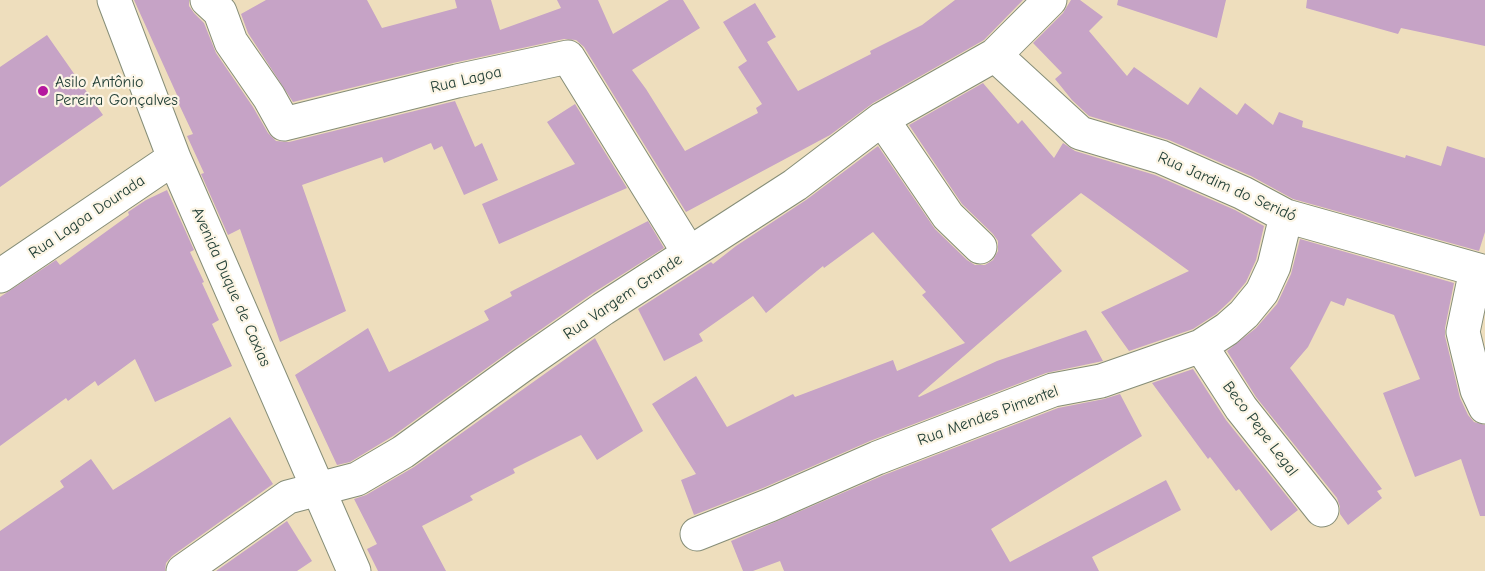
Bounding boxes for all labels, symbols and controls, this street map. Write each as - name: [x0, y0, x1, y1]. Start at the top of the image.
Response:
- street label: Rua Lagoa: [429, 62, 503, 98]
- place label: Asilo Antônio Pereira Gonçalves: [55, 72, 178, 110]
- marker: Asilo Antônio Pereira Gonçalves: [36, 84, 50, 98]
- street label: Rua Jardim do Seridó: [1155, 148, 1299, 226]
- street label: Rua Lagoa Dourada: [25, 171, 149, 263]
- street label: Avenida Duque de Caxias: [187, 204, 275, 370]
- street label: Rua Vargem Grande: [560, 250, 686, 344]
- street label: Beco Pepe Legal: [1218, 378, 1302, 480]
- street label: Rua Mendes Pimentel: [915, 382, 1061, 450]

